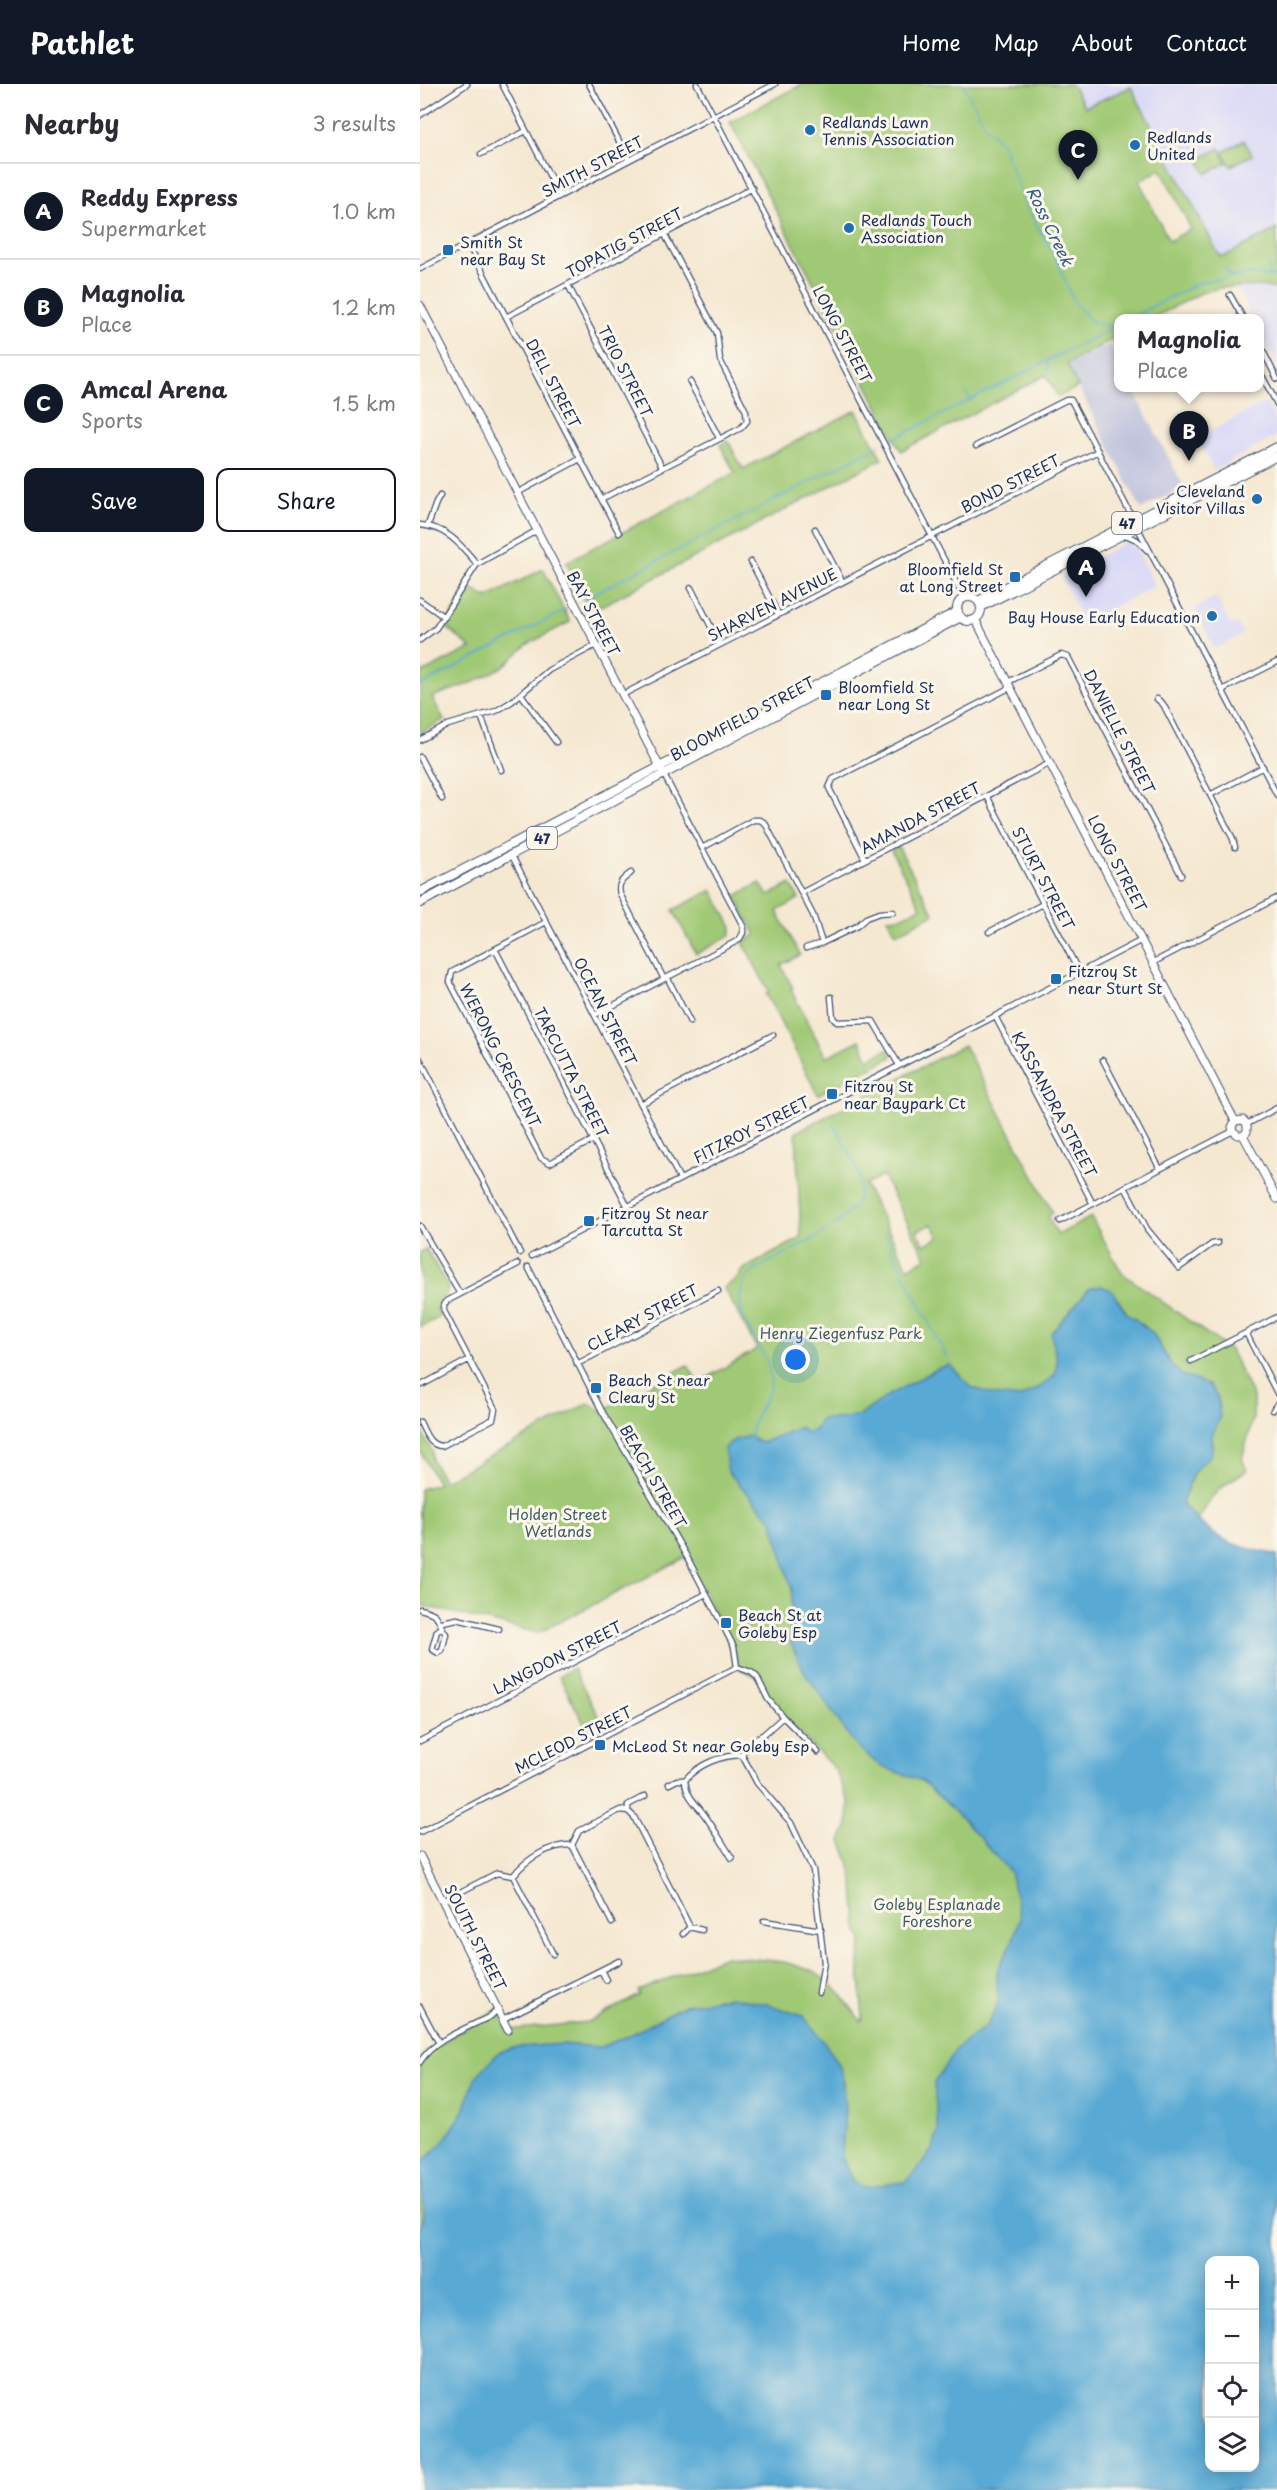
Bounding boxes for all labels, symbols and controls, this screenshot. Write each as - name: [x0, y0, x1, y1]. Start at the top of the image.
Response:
- text: Pathlet: [30, 21, 134, 64]
- text: Home: [902, 26, 961, 58]
- text: Map: [994, 26, 1039, 58]
- text: About: [1072, 26, 1133, 58]
- text: Contact: [1166, 26, 1247, 58]
- text: Nearby: [24, 104, 119, 143]
- text: 3 results: [313, 108, 396, 138]
- place label: Redlands Lawn Tennis Association: [822, 110, 954, 150]
- marker: Redlands Lawn Tennis Association: [803, 123, 817, 137]
- place label: Redlands United: [1147, 125, 1212, 165]
- street label: SMITH STREET: [537, 129, 648, 202]
- pin: C: [1058, 130, 1098, 180]
- marker: Redlands United: [1128, 138, 1142, 152]
- text: Reddy Express: [81, 180, 238, 213]
- water label: Ross Creek: [1021, 182, 1081, 271]
- text: A: [36, 196, 51, 226]
- text: 1.0 km: [332, 196, 396, 226]
- street label: TOPATIG STREET: [561, 201, 687, 283]
- place label: Redlands Touch Association: [861, 208, 972, 248]
- text: Supermarket: [81, 213, 207, 243]
- marker: Redlands Touch Association: [842, 221, 856, 235]
- place label: Smith St near Bay St: [460, 230, 546, 270]
- marker: Smith St near Bay St: [441, 243, 455, 257]
- text: Magnolia: [81, 276, 185, 309]
- street label: LONG STREET: [808, 282, 879, 387]
- text: B: [37, 292, 50, 322]
- text: 1.2 km: [332, 292, 396, 322]
- text: Place: [81, 309, 132, 339]
- popup: [1114, 314, 1264, 392]
- street label: TRIO STREET: [593, 321, 659, 422]
- text: Magnolia: [1137, 322, 1241, 355]
- street label: DELL STREET: [521, 334, 588, 433]
- text: Place: [1137, 355, 1188, 385]
- text: Amcal Arena: [81, 372, 227, 405]
- text: C: [36, 388, 51, 418]
- text: 1.5 km: [333, 388, 396, 418]
- text: Sports: [81, 405, 143, 435]
- pin: B: [1170, 412, 1208, 461]
- street label: BOND STREET: [956, 448, 1064, 518]
- button: Save: [24, 468, 204, 532]
- button: Share: [216, 468, 396, 532]
- place label: Cleveland Visitor Villas: [1156, 479, 1245, 519]
- marker: Cleveland Visitor Villas: [1250, 492, 1264, 506]
- road number: 47: [1112, 512, 1142, 534]
- pin: A: [1066, 548, 1106, 597]
- place label: Bloomfield St at Long Street: [899, 557, 1003, 597]
- street label: SHARVEN AVENUE: [703, 561, 841, 647]
- street label: BAY STREET: [562, 566, 626, 660]
- marker: Bloomfield St at Long Street: [1008, 570, 1022, 584]
- place label: Bay House Early Education: [1008, 605, 1200, 628]
- marker: Bay House Early Education: [1205, 609, 1219, 623]
- street label: DANIELLE STREET: [1079, 665, 1162, 798]
- street label: BLOOMFIELD STREET: [665, 670, 819, 766]
- place label: Bloomfield St near Long St: [838, 675, 934, 715]
- marker: Bloomfield St near Long St: [819, 688, 833, 702]
- street label: AMANDA STREET: [855, 775, 985, 859]
- street label: LONG STREET: [1083, 811, 1154, 916]
- street label: STURT STREET: [1007, 822, 1081, 934]
- road number: 47: [527, 827, 557, 849]
- street label: OCEAN STREET: [569, 953, 644, 1070]
- place label: Fitzroy St near Sturt St: [1068, 959, 1162, 999]
- marker: Fitzroy St near Sturt St: [1049, 972, 1063, 986]
- street label: WERONG CRESCENT: [455, 979, 548, 1132]
- street label: TARCUTTA STREET: [529, 1003, 615, 1142]
- street label: KASSANDRA STREET: [1007, 1027, 1103, 1182]
- place label: Fitzroy St near Baypark Ct: [844, 1074, 966, 1114]
- marker: Fitzroy St near Baypark Ct: [825, 1087, 839, 1101]
- street label: FITZROY STREET: [689, 1089, 814, 1168]
- place label: Fitzroy St near Tarcutta St: [601, 1201, 709, 1241]
- marker: Fitzroy St near Tarcutta St: [582, 1214, 596, 1228]
- street label: CLEARY STREET: [582, 1278, 702, 1356]
- park label: Henry Ziegenfusz Park: [760, 1321, 922, 1344]
- your location: [781, 1345, 810, 1374]
- place label: Beach St near Cleary St: [608, 1368, 710, 1408]
- marker: Beach St near Cleary St: [589, 1381, 603, 1395]
- street label: BEACH STREET: [615, 1420, 693, 1533]
- park label: Holden Street Wetlands: [509, 1502, 607, 1542]
- place label: Beach St at Goleby Esp: [738, 1603, 822, 1643]
- street label: LANGDON STREET: [488, 1614, 626, 1699]
- marker: Beach St at Goleby Esp: [719, 1616, 733, 1630]
- street label: MCLEOD STREET: [510, 1699, 636, 1779]
- place label: McLeod St near Goleby Esp: [612, 1734, 809, 1757]
- marker: McLeod St near Goleby Esp: [593, 1738, 607, 1752]
- street label: SOUTH STREET: [439, 1880, 513, 1995]
- park label: Goleby Esplanade Foreshore: [873, 1892, 1001, 1932]
- map controls: [1205, 2256, 1259, 2472]
- button: +: [1205, 2256, 1259, 2310]
- button: −: [1205, 2310, 1259, 2364]
- button: locate: [1205, 2364, 1259, 2418]
- button: layers: [1205, 2418, 1259, 2472]

